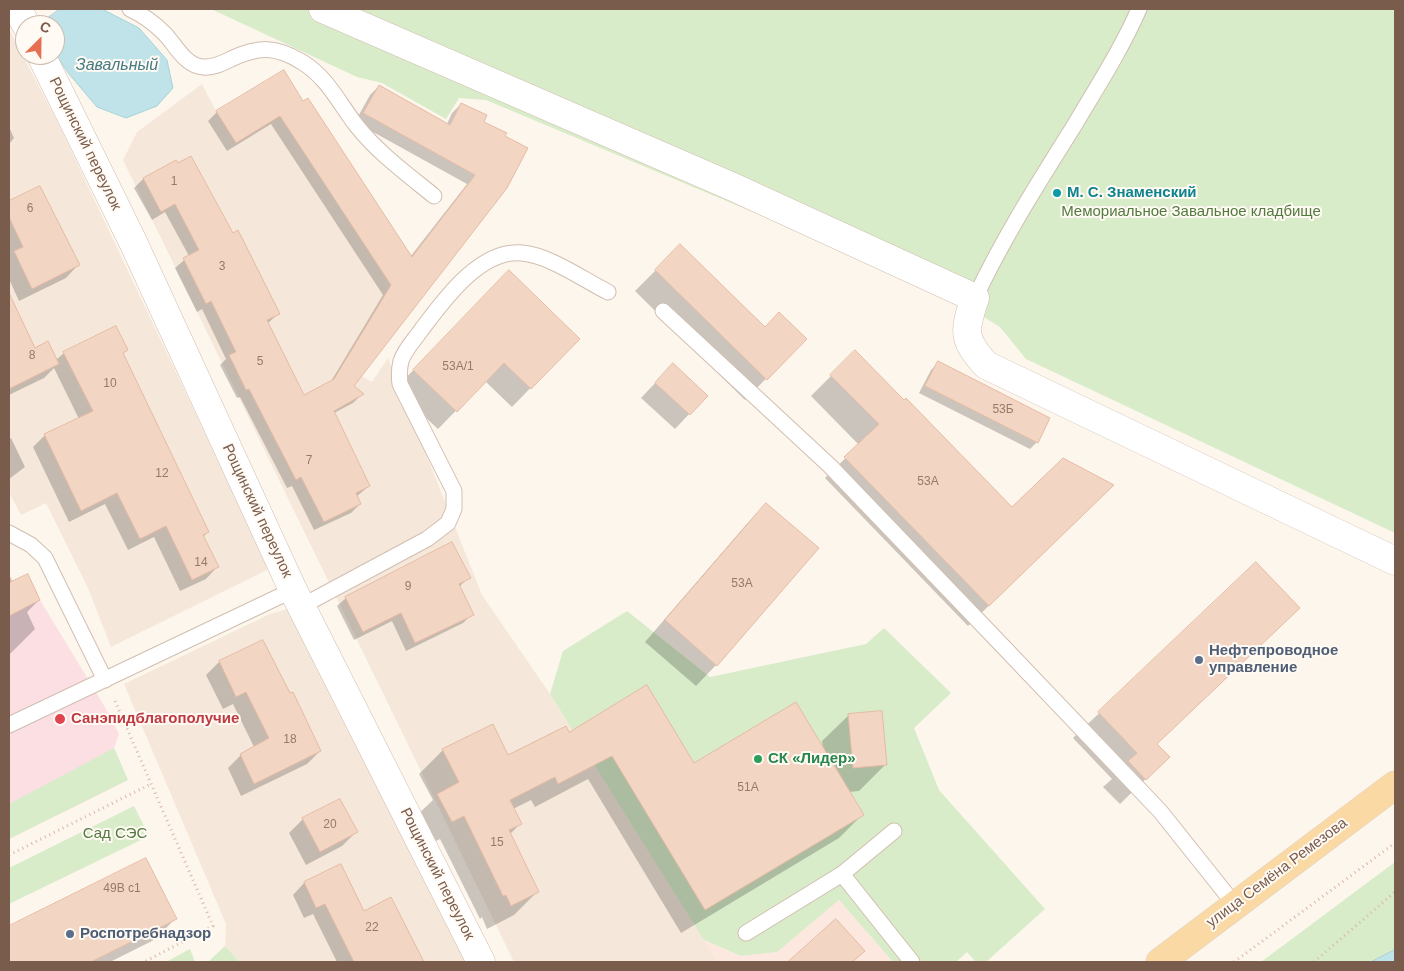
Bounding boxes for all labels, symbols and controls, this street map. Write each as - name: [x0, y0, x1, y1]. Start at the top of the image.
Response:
- north arrow: [15, 15, 65, 65]
- text: С: [38, 18, 53, 36]
- water label: Завальный: [76, 56, 158, 76]
- street label: Рощинский переулок: [45, 75, 125, 213]
- house number: 1: [171, 175, 177, 189]
- place label: М. С. Знаменский: [1067, 184, 1197, 202]
- marker: М. С. Знаменский: [1051, 187, 1063, 199]
- house number: 6: [27, 202, 33, 216]
- park label: Мемориальное Завальное кладбище: [1061, 203, 1321, 221]
- house number: 3: [219, 260, 225, 274]
- house number: 8: [29, 349, 35, 363]
- house number: 5: [257, 355, 263, 369]
- house number: 53А/1: [442, 360, 474, 374]
- house number: 10: [103, 377, 117, 391]
- house number: 53Б: [992, 403, 1014, 417]
- street label: Рощинский переулок: [218, 441, 296, 581]
- house number: 7: [306, 454, 312, 468]
- house number: 12: [155, 467, 169, 481]
- house number: 53А: [917, 475, 939, 489]
- house number: 14: [194, 556, 208, 570]
- house number: 53А: [731, 577, 753, 591]
- house number: 9: [405, 580, 411, 594]
- place label: Нефтепроводное управление: [1209, 642, 1338, 677]
- marker: Нефтепроводное управление: [1193, 654, 1205, 666]
- place label: Санэпидблагополучие: [71, 710, 239, 728]
- marker: Санэпидблагополучие: [53, 712, 67, 726]
- house number: 18: [283, 733, 297, 747]
- place label: СК «Лидер»: [768, 750, 856, 768]
- marker: СК «Лидер»: [752, 753, 764, 765]
- house number: 51А: [737, 781, 759, 795]
- street label: Рощинский переулок: [396, 805, 478, 943]
- street label: улица Семёна Ремезова: [1203, 814, 1351, 932]
- house number: 20: [323, 818, 337, 832]
- park label: Сад СЭС: [83, 825, 147, 843]
- house number: 15: [490, 836, 504, 850]
- house number: 49В с1: [103, 882, 141, 896]
- house number: 22: [365, 921, 379, 935]
- place label: Роспотребнадзор: [80, 925, 211, 943]
- marker: Роспотребнадзор: [64, 928, 76, 940]

